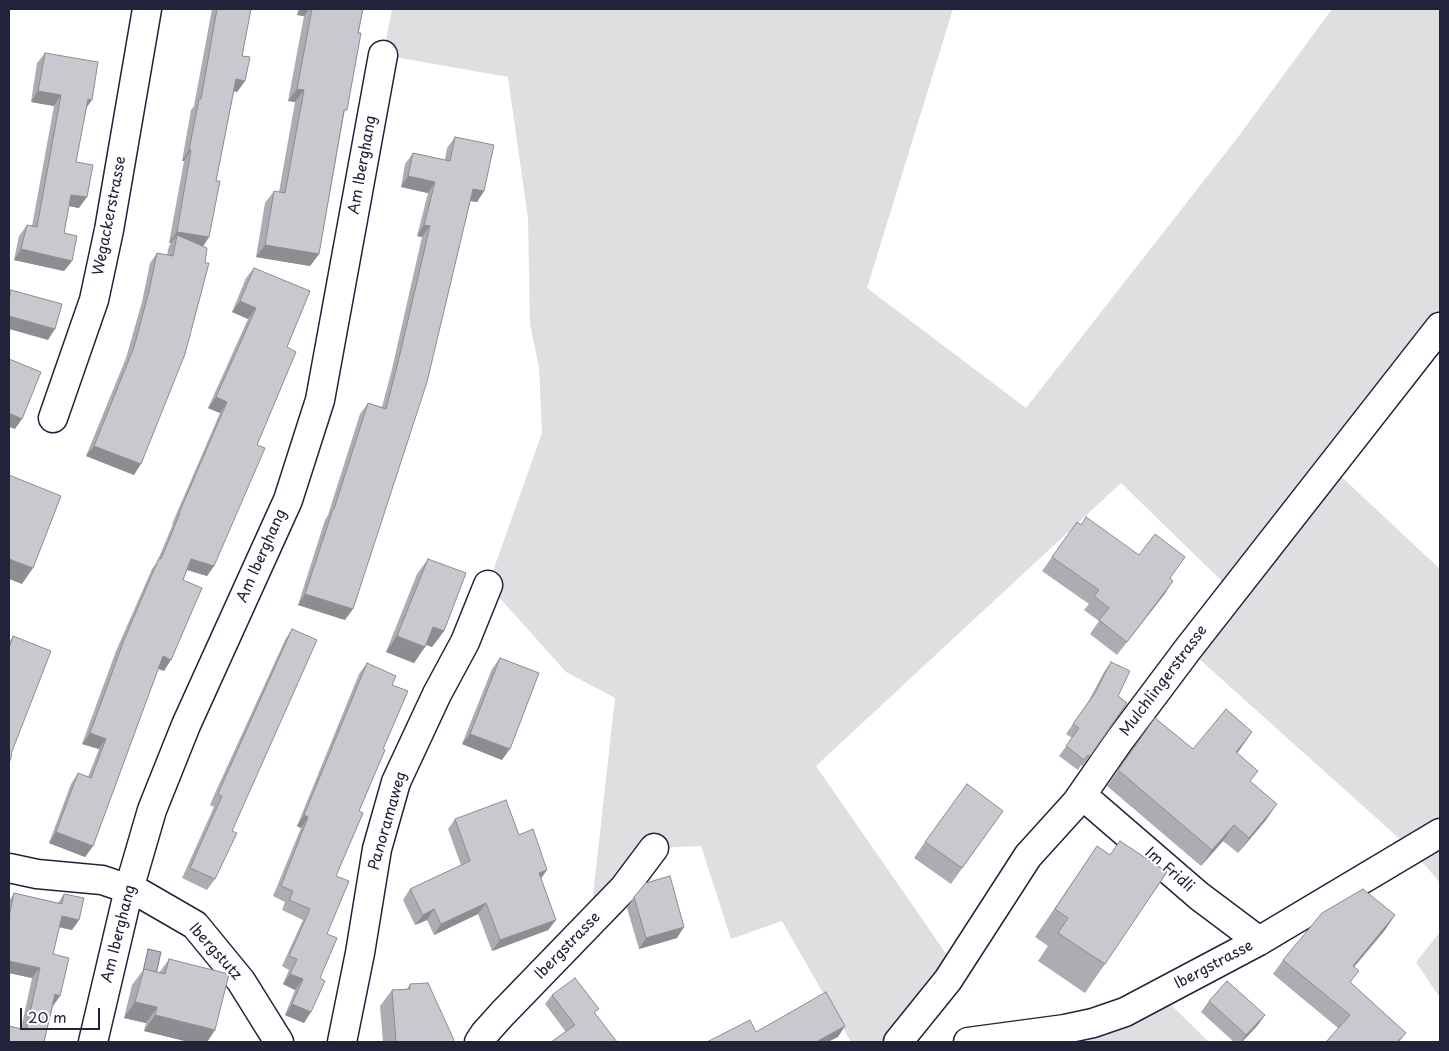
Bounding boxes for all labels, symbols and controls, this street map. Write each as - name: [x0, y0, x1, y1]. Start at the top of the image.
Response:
- street label: Am Iberghang: [345, 114, 381, 216]
- street label: Wegackerstrasse: [90, 155, 130, 277]
- street label: Am Iberghang: [233, 507, 291, 605]
- street label: Mulchlingerstrasse: [1116, 622, 1212, 740]
- street label: Panoramaweg: [365, 770, 411, 872]
- street label: Im Fridli: [1141, 844, 1197, 896]
- street label: Am Iberghang: [98, 883, 140, 985]
- street label: Ibergstrasse: [532, 909, 604, 983]
- street label: Ibergstutz: [185, 920, 245, 984]
- street label: Ibergstrasse: [1172, 937, 1256, 993]
- scale bar: [22, 998, 102, 1030]
- text: 20 m: [28, 1005, 67, 1028]

